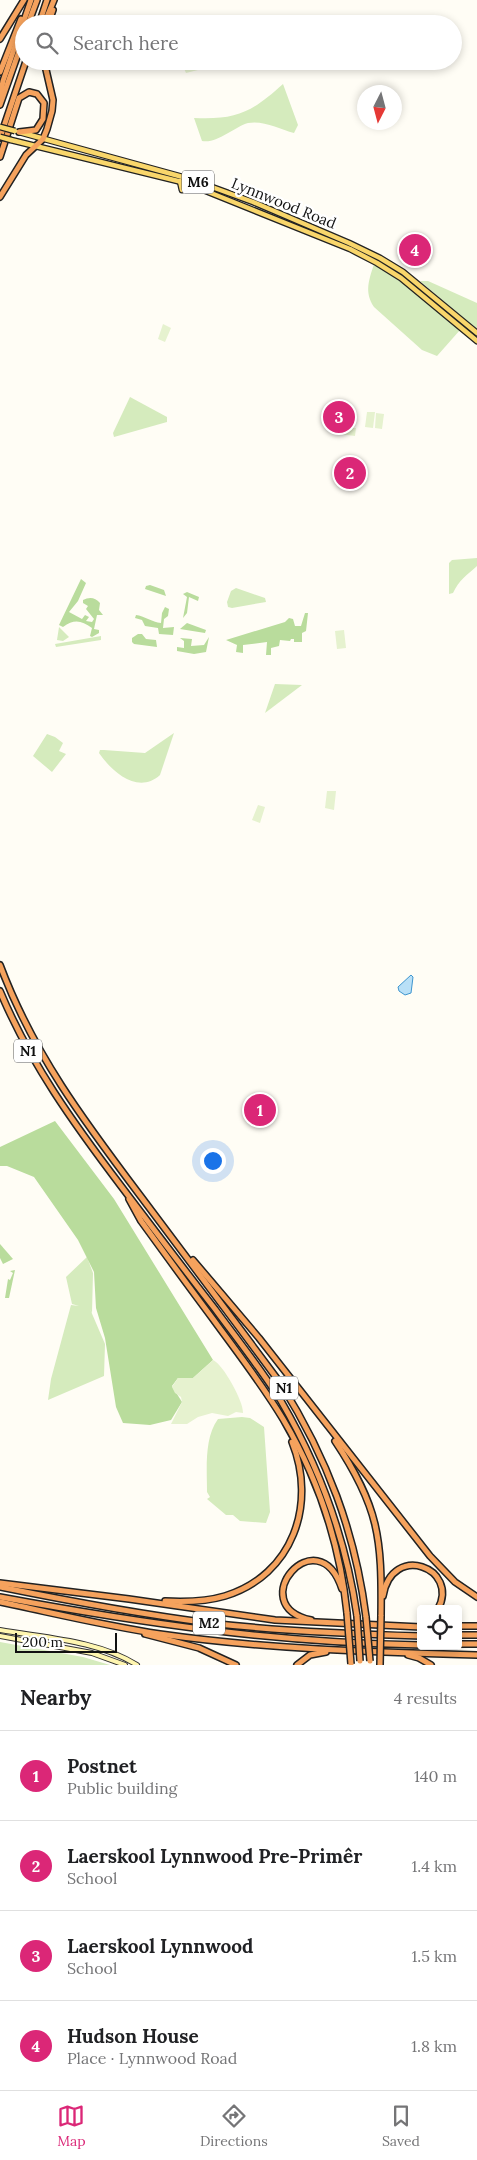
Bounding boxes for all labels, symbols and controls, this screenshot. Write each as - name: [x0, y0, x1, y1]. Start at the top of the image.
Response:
- search box: [15, 15, 462, 70]
- icon: search: [33, 29, 61, 57]
- text: Search here: [73, 31, 179, 55]
- north arrow: [357, 85, 402, 130]
- road number: M6: [182, 170, 214, 193]
- street label: Lynnwood Road: [229, 173, 339, 233]
- pin: 4: [399, 231, 431, 269]
- pin: 3: [323, 398, 355, 436]
- pin: 2: [334, 454, 366, 492]
- road number: N1: [14, 1040, 42, 1062]
- pin: 1: [244, 1091, 276, 1129]
- your location: [200, 1148, 226, 1174]
- road number: N1: [270, 1376, 298, 1400]
- map controls: [417, 1605, 462, 1650]
- button: locate: [417, 1605, 462, 1650]
- road number: M2: [193, 1612, 225, 1635]
- scale bar: [15, 1630, 118, 1653]
- text: 200 m: [22, 1633, 63, 1651]
- text: Nearby: [20, 1684, 91, 1711]
- text: 4 results: [394, 1688, 457, 1708]
- text: Postnet: [67, 1754, 137, 1778]
- text: 1: [33, 1766, 39, 1786]
- text: 140 m: [414, 1766, 457, 1786]
- text: Public building: [67, 1778, 177, 1798]
- text: Laerskool Lynnwood Pre-Primêr: [67, 1844, 362, 1868]
- text: 2: [32, 1856, 40, 1876]
- text: 1.4 km: [411, 1856, 457, 1876]
- text: School: [67, 1868, 117, 1888]
- text: Laerskool Lynnwood: [67, 1934, 253, 1958]
- text: 3: [32, 1946, 40, 1966]
- text: 1.5 km: [411, 1946, 457, 1966]
- text: School: [67, 1958, 117, 1978]
- text: Hudson House: [67, 2024, 199, 2048]
- text: 4: [32, 2036, 40, 2056]
- text: 1.8 km: [411, 2036, 457, 2056]
- text: Place · Lynnwood Road: [67, 2048, 237, 2068]
- tab: Map: [57, 2102, 86, 2150]
- tab: Directions: [200, 2102, 268, 2150]
- tab: Saved: [382, 2102, 420, 2150]

